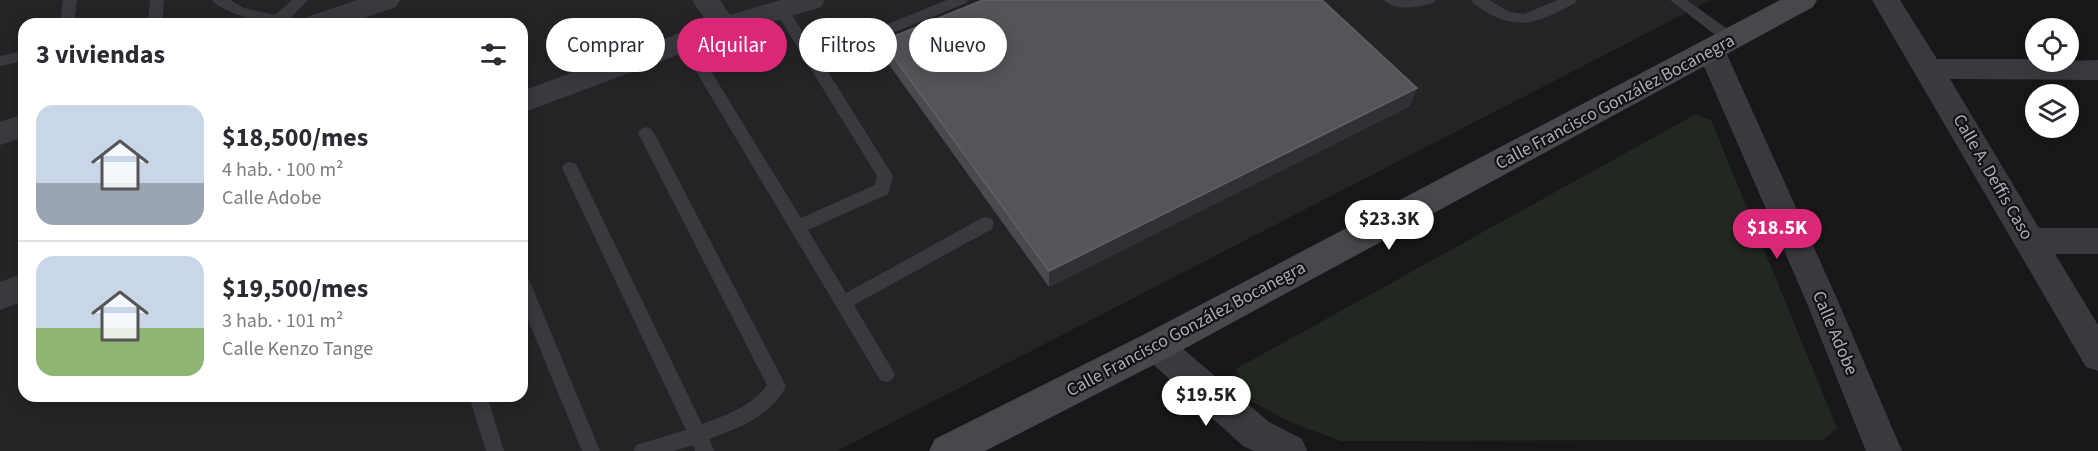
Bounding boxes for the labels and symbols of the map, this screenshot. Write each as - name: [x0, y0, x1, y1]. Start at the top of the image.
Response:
- street label: Calle Francisco González Bocanegra: [1491, 28, 1739, 176]
- street label: Calle A. Deffis Caso: [1947, 109, 2039, 245]
- pin: $23.3K: [1340, 200, 1438, 251]
- pin: $18.5K: [1728, 209, 1826, 260]
- street label: Calle Francisco González Bocanegra: [1062, 255, 1310, 403]
- street label: Calle Adobe: [1806, 287, 1864, 379]
- pin: $19.5K: [1157, 376, 1255, 427]

